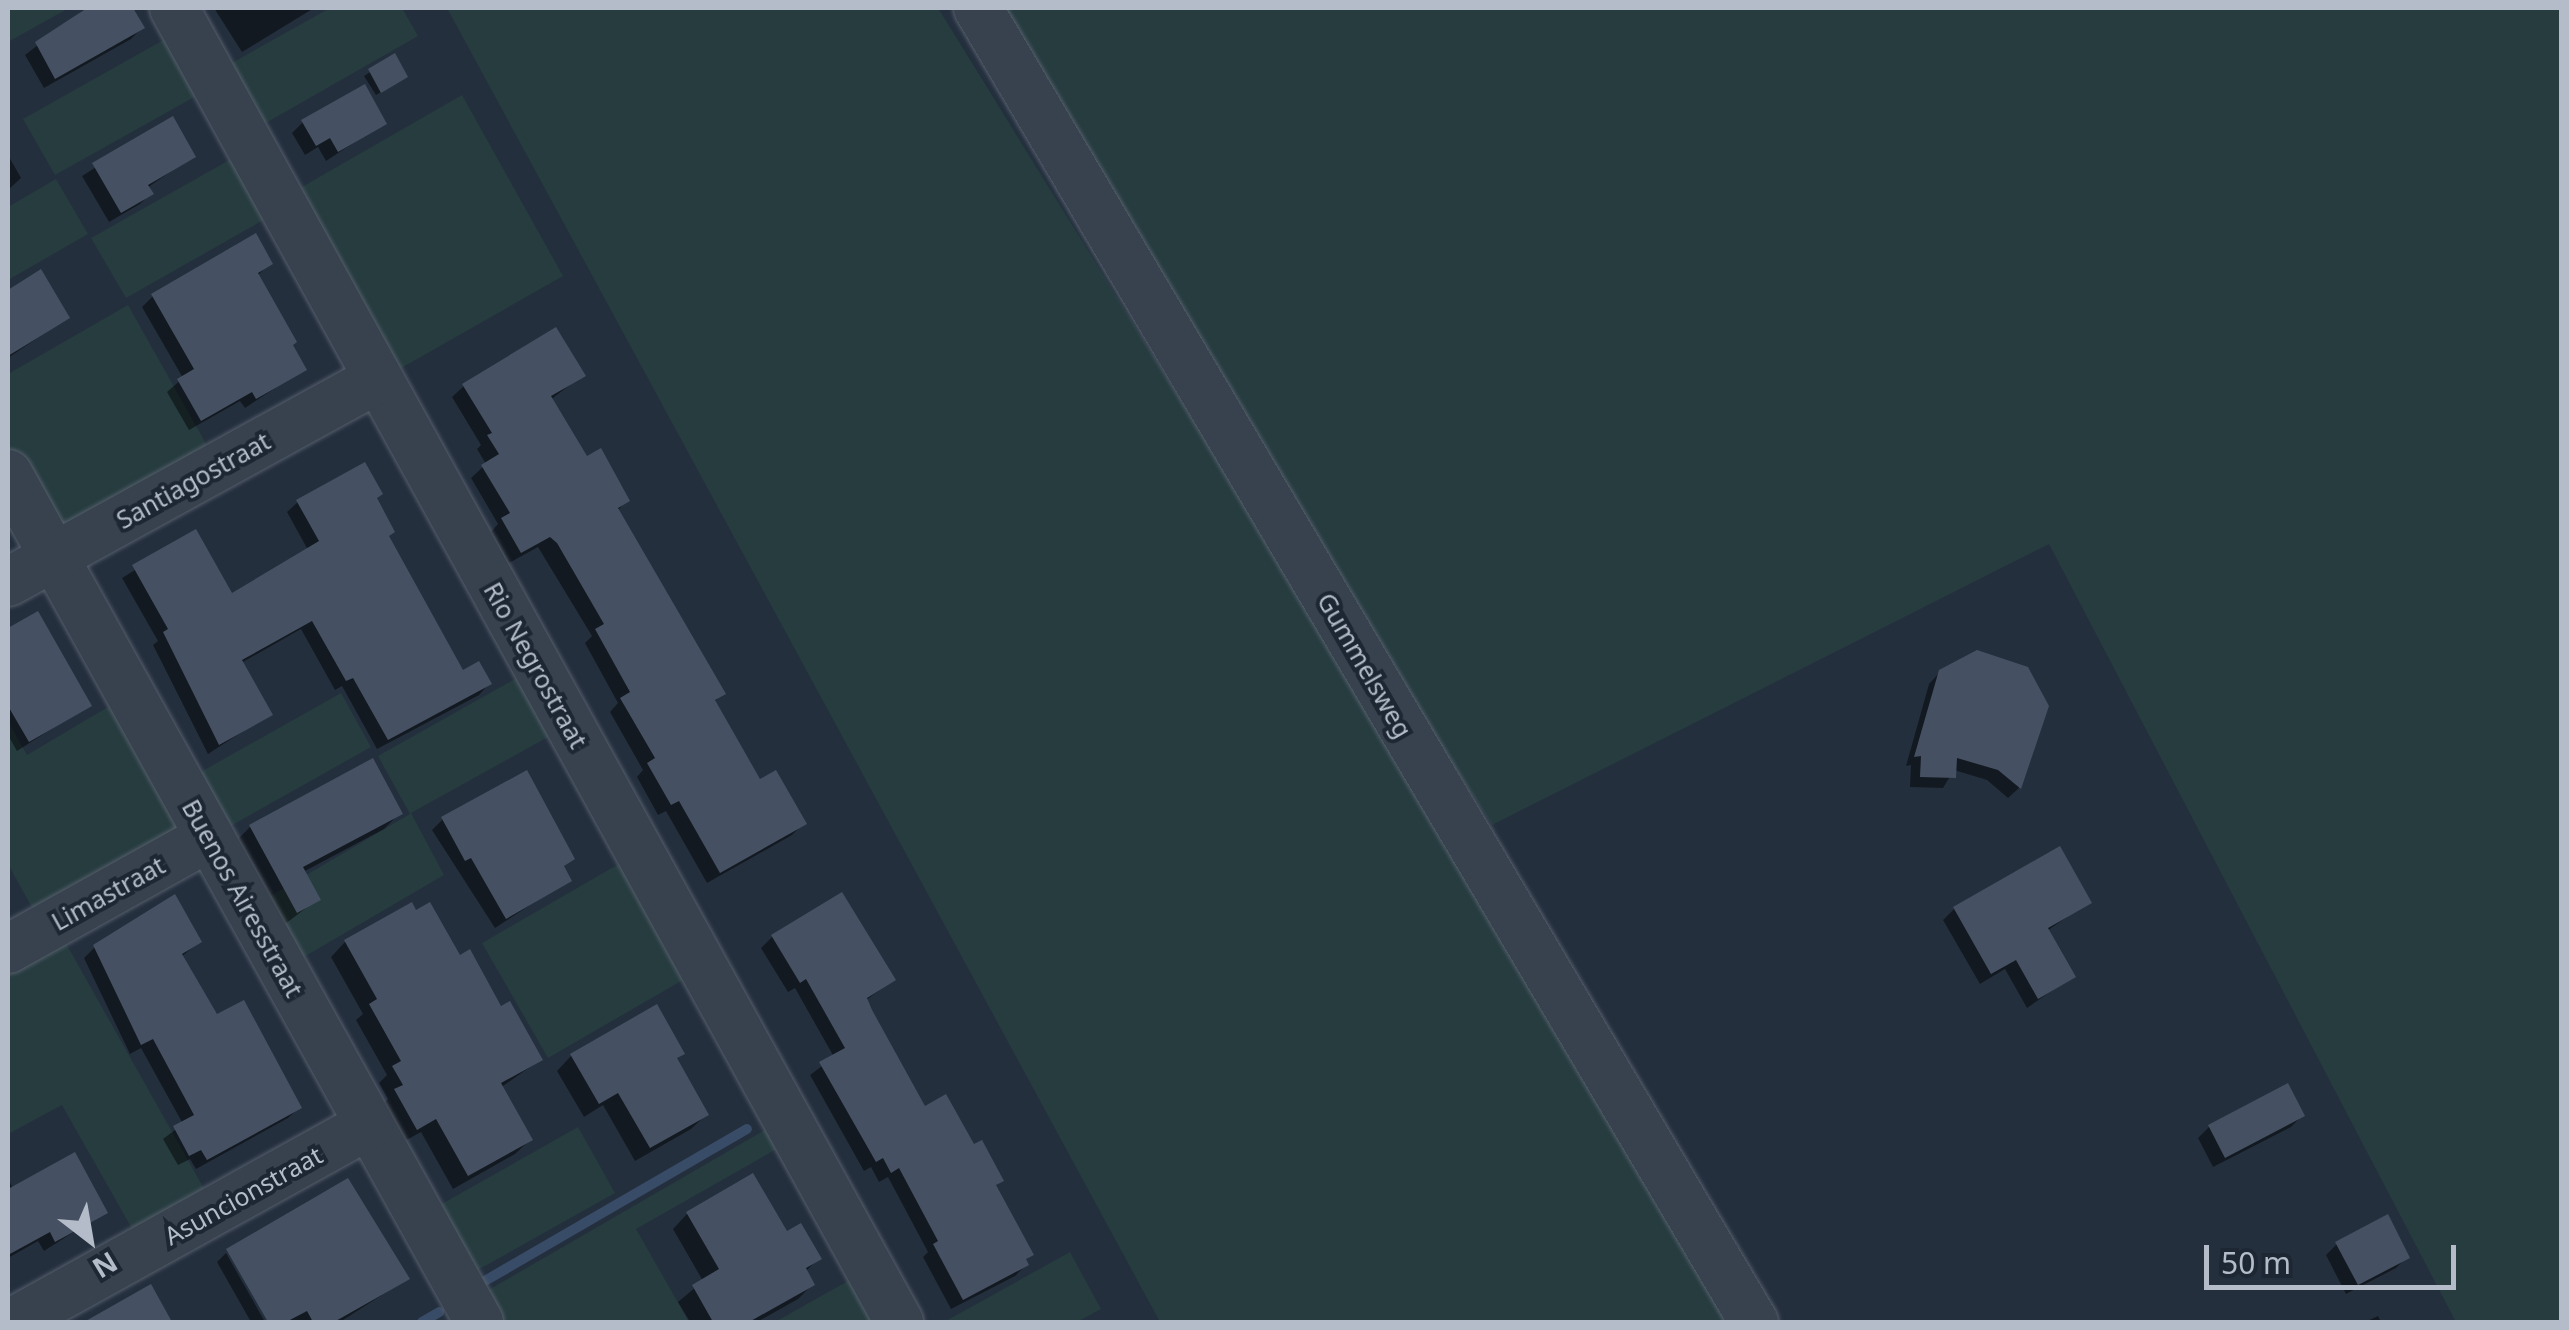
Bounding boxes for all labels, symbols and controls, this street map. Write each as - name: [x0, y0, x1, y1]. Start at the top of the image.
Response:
- street label: Santiagostraat: [111, 425, 275, 535]
- street label: Rio Negrostraat: [478, 577, 594, 753]
- street label: Gummelsweg: [1311, 587, 1419, 743]
- street label: Buenos Airesstraat: [176, 794, 310, 1002]
- street label: Limastraat: [46, 850, 170, 936]
- street label: Asuncionstraat: [159, 1139, 327, 1251]
- north arrow: [40, 1190, 140, 1290]
- scale bar: [2209, 1225, 2462, 1287]
- text: 50 m: [2221, 1242, 2291, 1283]
- text: N: [86, 1244, 125, 1288]

